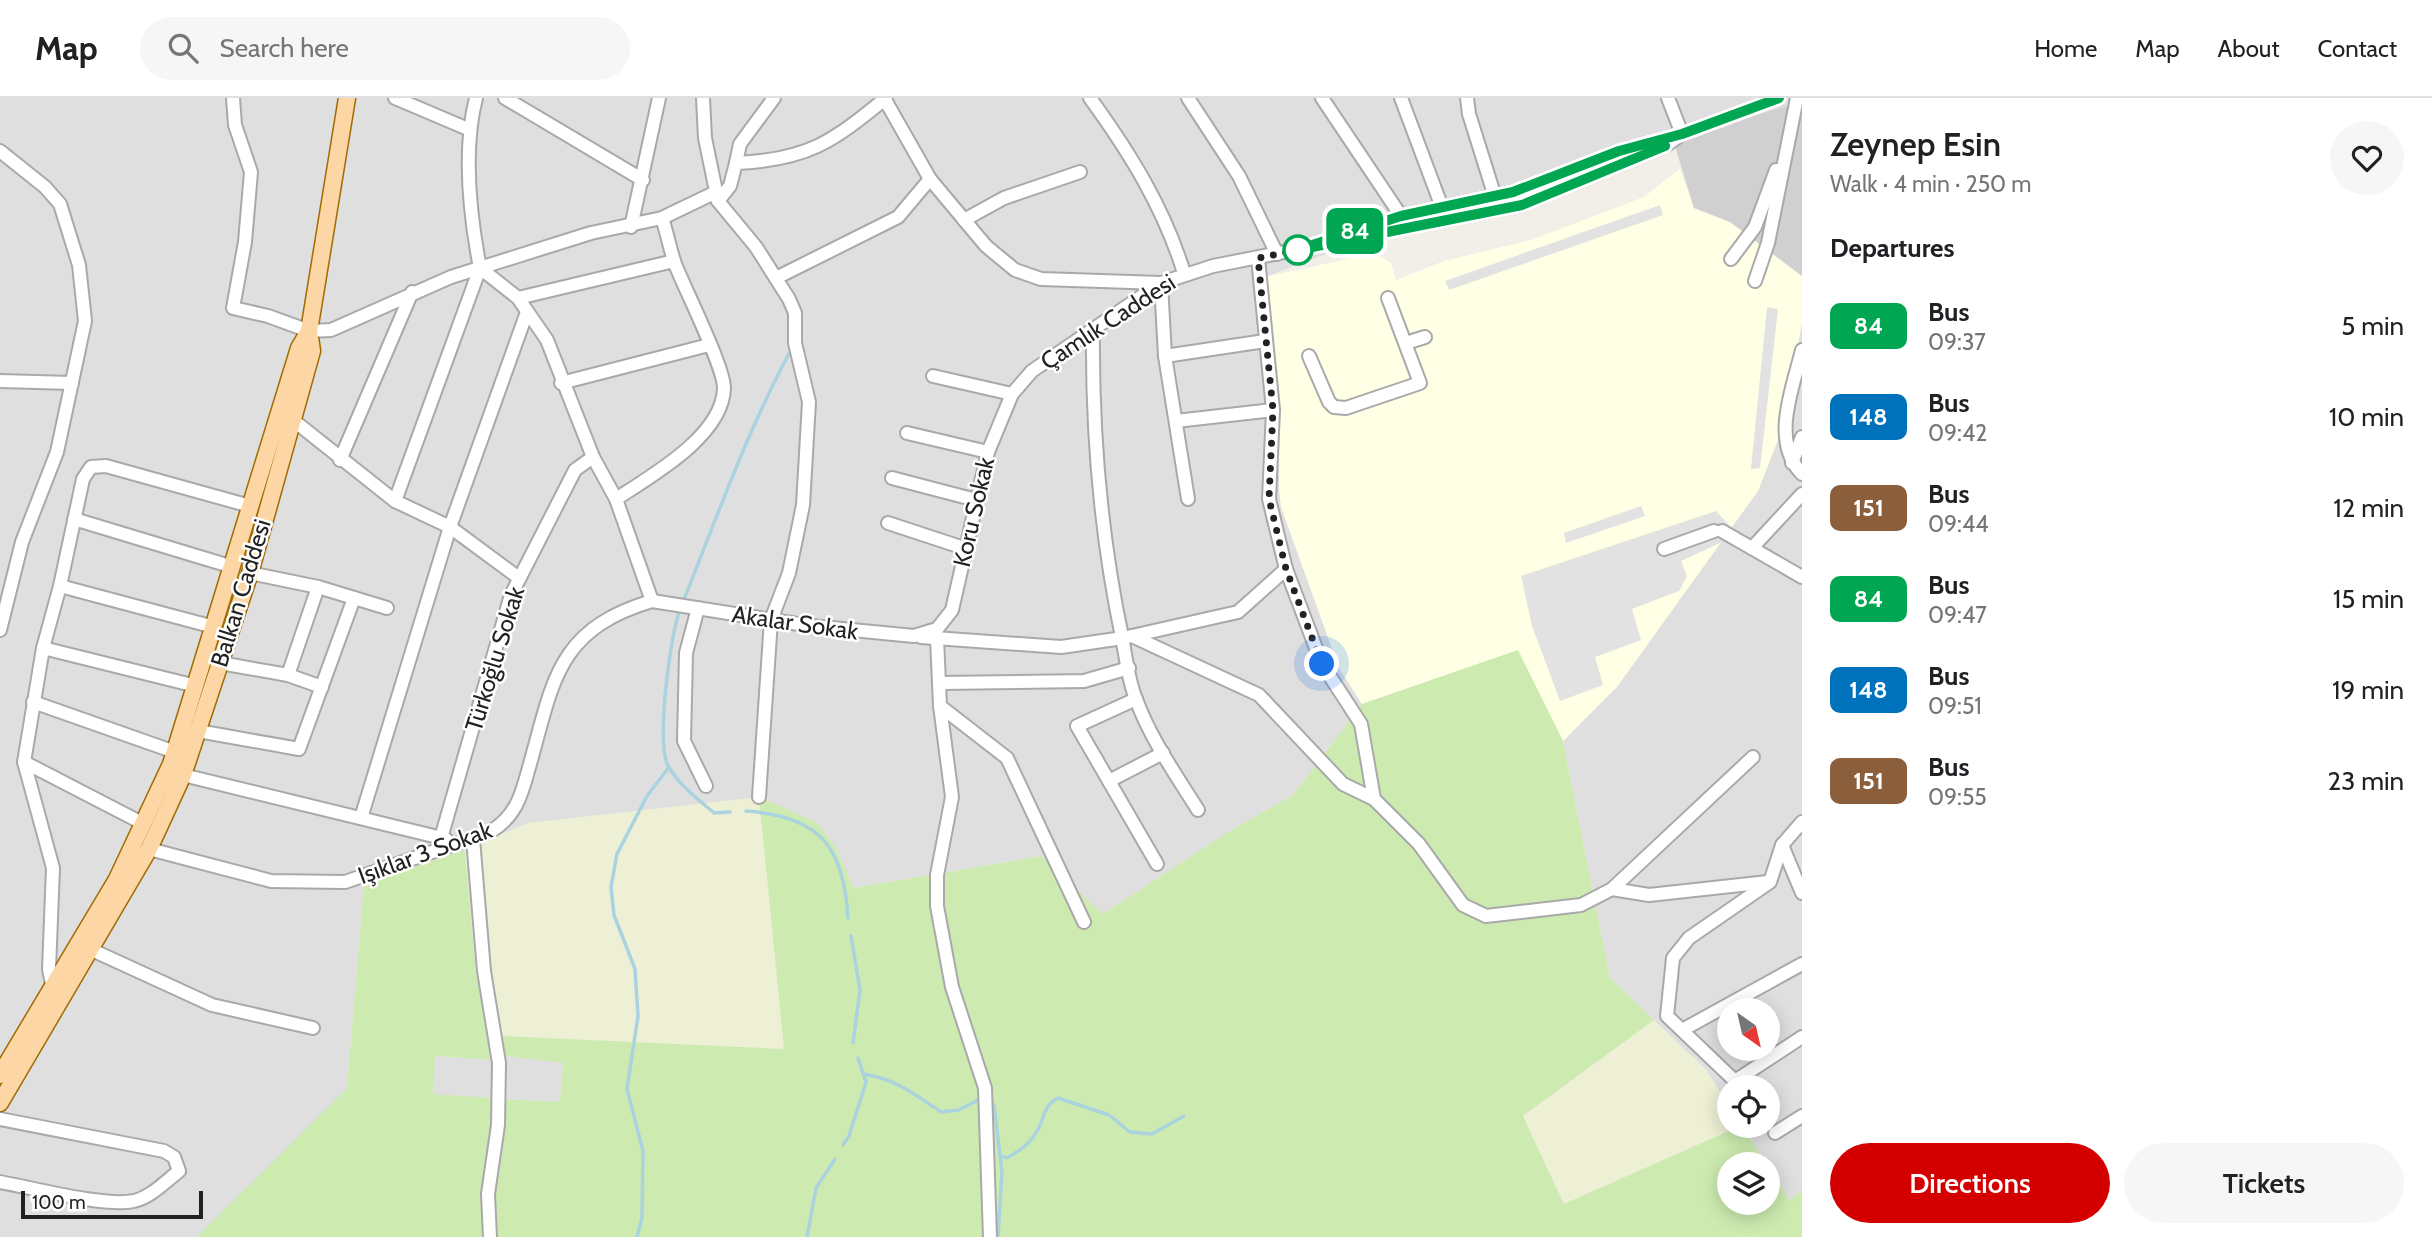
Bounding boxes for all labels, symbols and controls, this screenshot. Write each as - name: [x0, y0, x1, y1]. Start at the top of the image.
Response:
- search box: [140, 17, 630, 80]
- text: Map: [35, 28, 98, 68]
- icon: search: [164, 29, 202, 67]
- text: Search here: [220, 32, 349, 64]
- text: Home: [2034, 34, 2097, 63]
- text: Map: [2135, 34, 2180, 63]
- text: About: [2218, 34, 2280, 63]
- text: Contact: [2318, 34, 2397, 63]
- button: heart: [2330, 121, 2404, 195]
- text: Zeynep Esin: [1830, 124, 2001, 164]
- text: Walk · 4 min · 250 m: [1830, 170, 2032, 198]
- line badge: 84: [1324, 208, 1386, 254]
- text: 84: [1340, 216, 1370, 245]
- text: Departures: [1830, 232, 1954, 264]
- unlabelled marker: [1283, 235, 1313, 265]
- street label: Çamlık Caddesi: [1035, 267, 1180, 376]
- text: Bus: [1928, 296, 1969, 328]
- text: 5 min: [2341, 310, 2404, 342]
- text: 84: [1854, 311, 1883, 340]
- text: 09:37: [1928, 328, 1986, 356]
- text: Bus: [1928, 387, 1969, 419]
- text: 10 min: [2329, 401, 2404, 433]
- text: 148: [1849, 402, 1888, 431]
- text: 09:42: [1928, 419, 1987, 447]
- street label: Koru Sokak: [947, 454, 1000, 570]
- text: Bus: [1928, 478, 1969, 510]
- text: 12 min: [2333, 492, 2404, 524]
- text: 151: [1853, 493, 1884, 522]
- text: 09:44: [1928, 510, 1989, 538]
- street label: Balkan Caddesi: [204, 516, 277, 670]
- text: Bus: [1928, 569, 1969, 601]
- street label: Türkoğlu Sokak: [459, 583, 530, 735]
- text: 15 min: [2333, 583, 2404, 615]
- text: 84: [1854, 584, 1883, 613]
- street label: Akalar Sokak: [730, 599, 860, 646]
- text: 09:47: [1928, 601, 1987, 629]
- your location: [1304, 646, 1339, 681]
- text: Bus: [1928, 660, 1969, 692]
- text: 19 min: [2332, 674, 2404, 706]
- text: 148: [1849, 675, 1888, 704]
- text: 09:51: [1928, 692, 1982, 720]
- text: Bus: [1928, 751, 1969, 783]
- text: 23 min: [2328, 765, 2404, 797]
- text: 151: [1853, 766, 1884, 795]
- text: 09:55: [1928, 783, 1987, 811]
- street label: Işıklar 3 Sokak: [354, 815, 496, 890]
- north arrow: [1717, 998, 1780, 1060]
- map controls: [1717, 998, 1780, 1215]
- button: locate: [1717, 1075, 1780, 1138]
- button: Directions: [1830, 1143, 2110, 1223]
- button: Tickets: [2124, 1143, 2404, 1223]
- button: layers: [1717, 1152, 1780, 1215]
- scale bar: [21, 1188, 203, 1220]
- text: 100 m: [32, 1191, 86, 1214]

